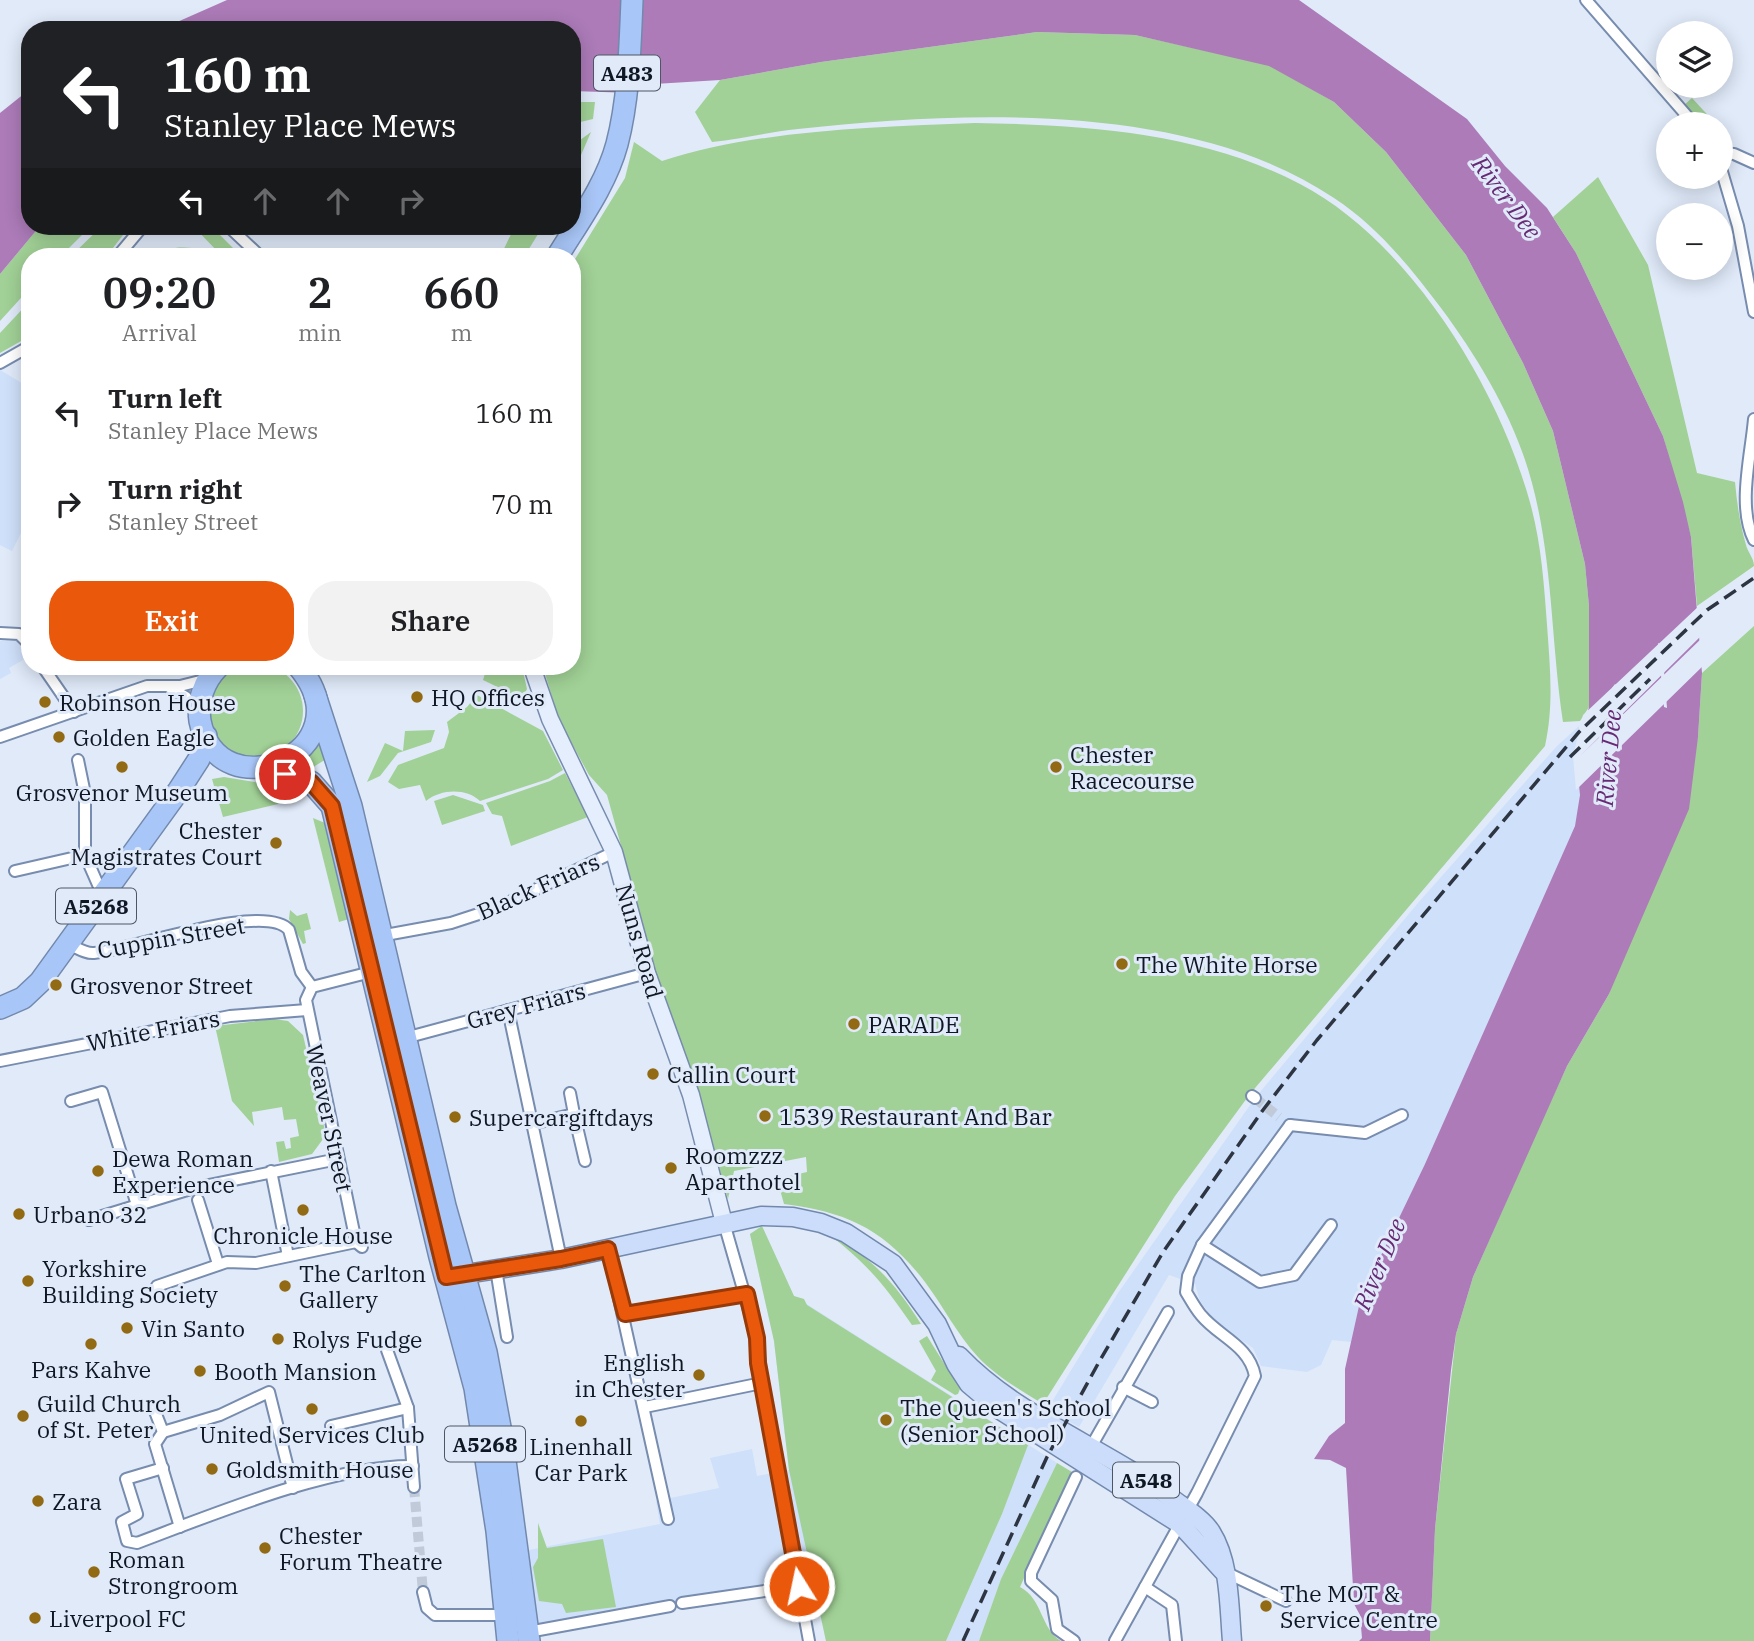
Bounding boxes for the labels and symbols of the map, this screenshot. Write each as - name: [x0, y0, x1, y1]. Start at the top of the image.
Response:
- road number: A483: [594, 56, 660, 90]
- water label: River Dee: [1465, 148, 1549, 245]
- place label: HQ Offices: [431, 682, 545, 712]
- place label: Robinson House: [59, 687, 236, 717]
- marker: HQ Offices: [409, 689, 425, 705]
- marker: Robinson House: [37, 694, 53, 710]
- water label: River Dee: [1588, 708, 1628, 808]
- place label: Golden Eagle: [73, 722, 215, 752]
- marker: Golden Eagle: [51, 729, 67, 745]
- place label: Chester Racecourse: [1070, 739, 1195, 795]
- pin: [255, 744, 315, 804]
- marker: Grosvenor Museum: [114, 759, 130, 775]
- marker: Chester Racecourse: [1048, 759, 1064, 775]
- place label: Grosvenor Museum: [16, 777, 228, 807]
- place label: Chester Magistrates Court: [71, 815, 262, 871]
- marker: Chester Magistrates Court: [268, 835, 284, 851]
- street label: Black Friars: [472, 846, 604, 926]
- street label: Nuns Road: [609, 880, 671, 1002]
- road number: A5268: [56, 888, 136, 923]
- street label: Cuppin Street: [95, 909, 247, 965]
- place label: The White Horse: [1136, 949, 1317, 979]
- marker: The White Horse: [1114, 956, 1130, 972]
- place label: Grosvenor Street: [70, 970, 253, 1000]
- street label: Grey Friars: [463, 975, 589, 1035]
- marker: Grosvenor Street: [48, 977, 64, 993]
- street label: White Friars: [84, 1002, 222, 1058]
- place label: PARADE: [868, 1009, 960, 1039]
- marker: PARADE: [846, 1016, 862, 1032]
- street label: Weaver Street: [300, 1041, 360, 1195]
- place label: Callin Court: [667, 1059, 796, 1089]
- marker: Callin Court: [645, 1066, 661, 1082]
- place label: 1539 Restaurant And Bar: [779, 1101, 1052, 1131]
- place label: Supercargiftdays: [469, 1102, 654, 1132]
- marker: 1539 Restaurant And Bar: [757, 1108, 773, 1124]
- marker: Supercargiftdays: [447, 1109, 463, 1125]
- place label: Roomzzz Aparthotel: [685, 1140, 801, 1196]
- place label: Dewa Roman Experience: [112, 1143, 253, 1199]
- marker: Roomzzz Aparthotel: [663, 1160, 679, 1176]
- marker: Dewa Roman Experience: [90, 1163, 106, 1179]
- place label: Urbano 32: [33, 1199, 147, 1229]
- marker: Chronicle House: [295, 1202, 311, 1218]
- marker: Urbano 32: [11, 1206, 27, 1222]
- water label: River Dee: [1345, 1213, 1413, 1316]
- place label: Chronicle House: [213, 1220, 393, 1250]
- place label: Yorkshire Building Society: [42, 1253, 219, 1309]
- place label: The Carlton Gallery: [299, 1258, 426, 1314]
- marker: Yorkshire Building Society: [20, 1273, 36, 1289]
- marker: The Carlton Gallery: [277, 1278, 293, 1294]
- place label: Vin Santo: [141, 1313, 245, 1343]
- marker: Vin Santo: [119, 1320, 135, 1336]
- place label: Rolys Fudge: [292, 1324, 422, 1354]
- marker: Rolys Fudge: [270, 1331, 286, 1347]
- marker: Pars Kahve: [83, 1336, 99, 1352]
- place label: English in Chester: [574, 1347, 685, 1403]
- place label: Pars Kahve: [31, 1354, 151, 1384]
- place label: Booth Mansion: [214, 1356, 377, 1386]
- marker: Booth Mansion: [192, 1363, 208, 1379]
- marker: English in Chester: [691, 1367, 707, 1383]
- place label: Guild Church of St. Peter: [37, 1388, 181, 1444]
- place label: The Queen's School (Senior School): [900, 1392, 1111, 1448]
- marker: United Services Club: [304, 1401, 320, 1417]
- marker: Guild Church of St. Peter: [15, 1408, 31, 1424]
- marker: The Queen's School (Senior School): [878, 1412, 894, 1428]
- marker: Linenhall Car Park: [573, 1413, 589, 1429]
- place label: United Services Club: [199, 1419, 425, 1449]
- road number: A5268: [445, 1426, 525, 1462]
- place label: Linenhall Car Park: [529, 1431, 633, 1487]
- place label: Goldsmith House: [226, 1454, 414, 1484]
- marker: Goldsmith House: [204, 1461, 220, 1477]
- road number: A548: [1113, 1462, 1179, 1498]
- place label: Zara: [52, 1486, 102, 1516]
- marker: Zara: [30, 1493, 46, 1509]
- place label: Chester Forum Theatre: [279, 1520, 442, 1576]
- marker: Chester Forum Theatre: [257, 1540, 273, 1556]
- place label: Roman Strongroom: [108, 1544, 238, 1600]
- position arrow: [762, 1549, 836, 1623]
- marker: Roman Strongroom: [86, 1564, 102, 1580]
- place label: The MOT & Service Centre: [1280, 1578, 1438, 1634]
- marker: The MOT & Service Centre: [1258, 1598, 1274, 1614]
- place label: Liverpool FC: [49, 1603, 186, 1633]
- marker: Liverpool FC: [27, 1610, 43, 1626]

